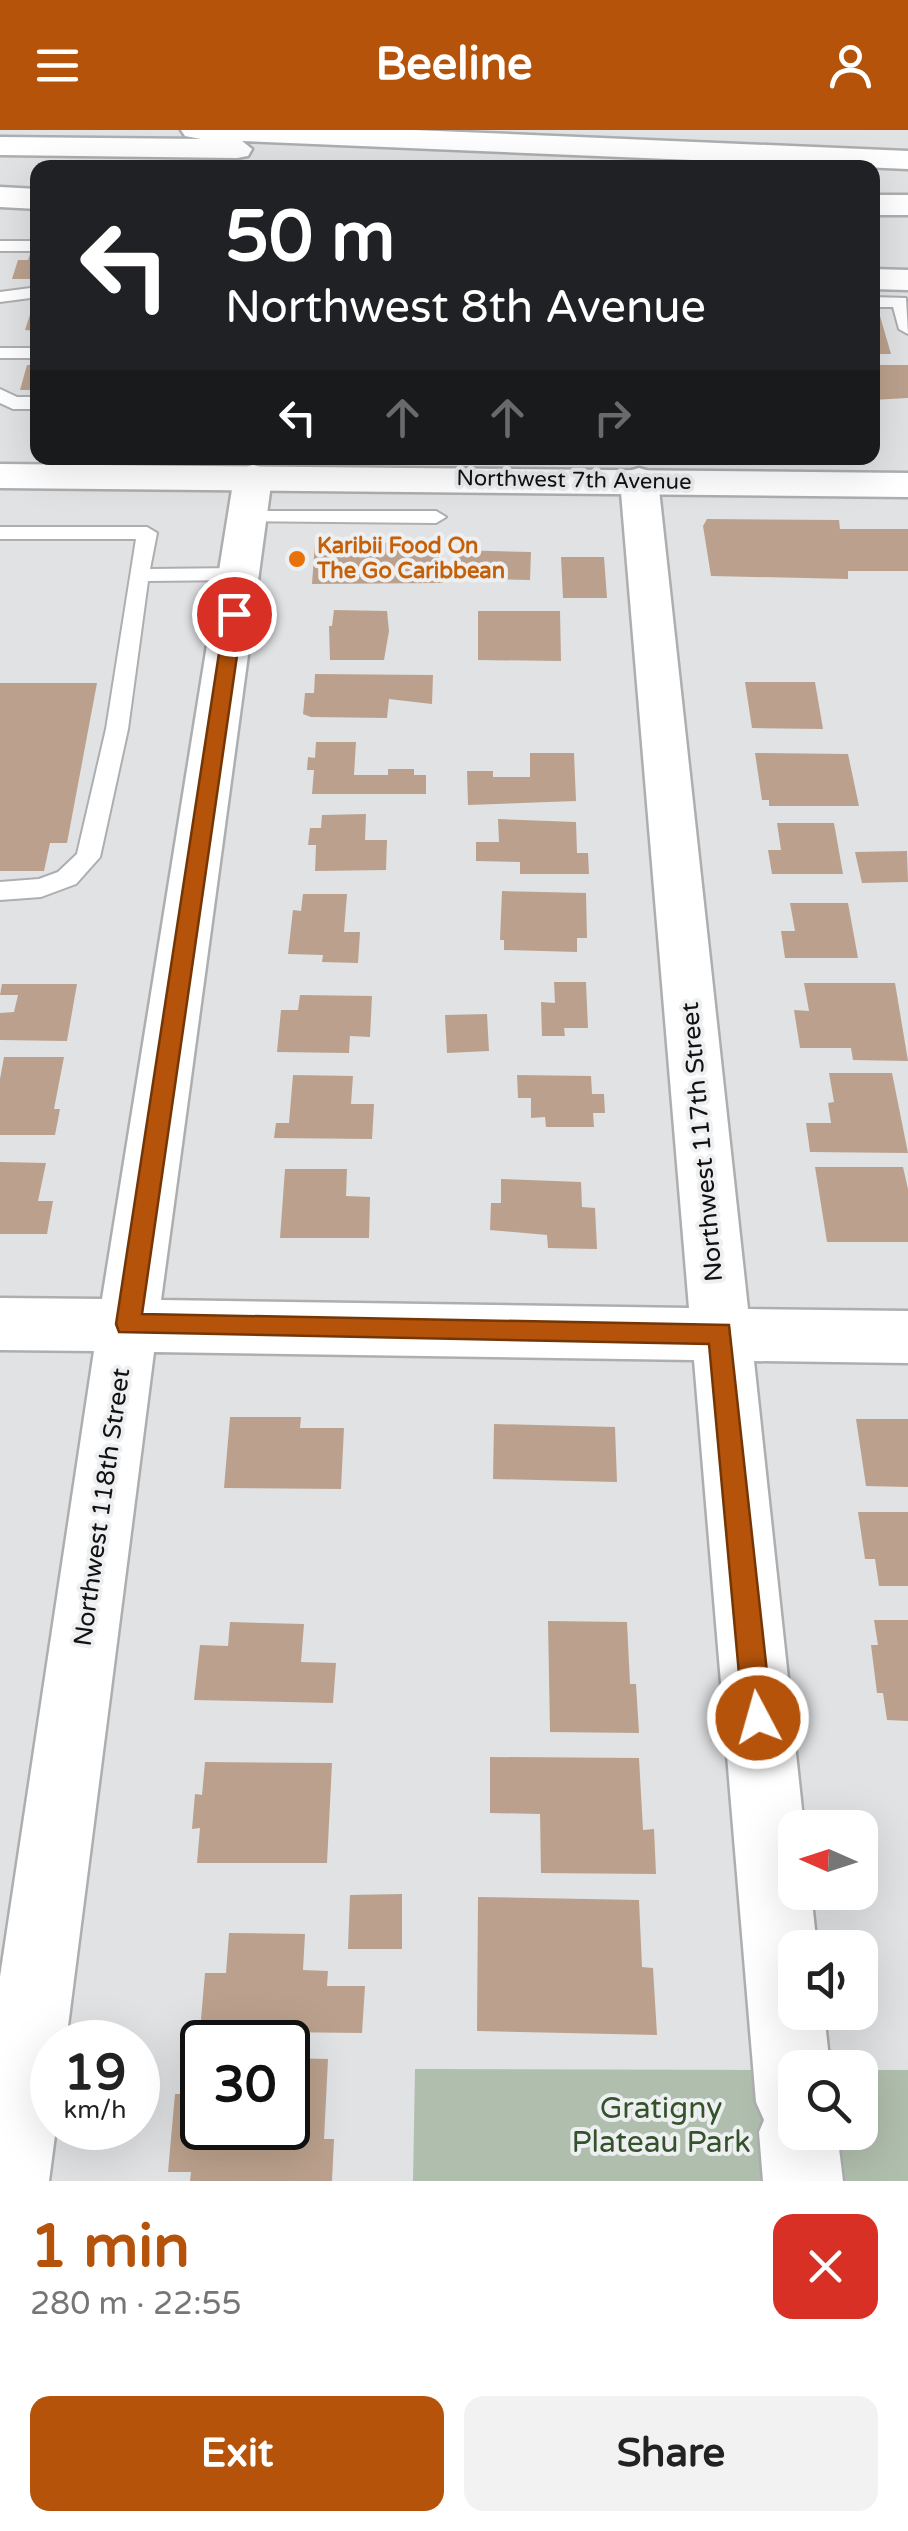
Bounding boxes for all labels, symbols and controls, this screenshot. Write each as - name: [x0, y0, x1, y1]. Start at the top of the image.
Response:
- icon: menu: [30, 38, 85, 93]
- text: Beeline: [375, 38, 533, 92]
- icon: person: [823, 38, 878, 93]
- text: 50 m: [225, 196, 395, 280]
- icon: left: [60, 200, 190, 330]
- text: Northwest 8th Avenue: [225, 281, 706, 335]
- icon: left: [270, 390, 325, 445]
- icon: ahead: [375, 390, 430, 445]
- icon: ahead: [480, 390, 535, 445]
- icon: right: [585, 390, 640, 445]
- street label: Northwest 7th Avenue: [456, 465, 692, 495]
- place label: Karibii Food On The Go Caribbean: [316, 533, 505, 584]
- marker: Karibii Food On The Go Caribbean: [286, 548, 308, 570]
- pin: [192, 572, 277, 657]
- icon: arrive: [207, 587, 262, 642]
- street label: Northwest 117th Street: [675, 1000, 729, 1283]
- street label: Northwest 118th Street: [68, 1366, 136, 1648]
- position arrow: [706, 1666, 810, 1770]
- north arrow: [778, 1810, 878, 1910]
- map controls: [778, 1810, 878, 2150]
- button: sound: [778, 1930, 878, 2030]
- speed limit sign: 30: [180, 2020, 310, 2150]
- text: 19: [64, 2043, 126, 2103]
- button: search: [778, 2050, 878, 2150]
- park label: Gratigny Plateau Park: [571, 2090, 751, 2161]
- text: km/h: [64, 2095, 126, 2125]
- text: 1 min: [30, 2211, 190, 2283]
- button: close: [773, 2214, 878, 2319]
- text: 280 m · 22:55: [30, 2285, 242, 2323]
- button: Exit: [30, 2396, 444, 2511]
- button: Share: [464, 2396, 878, 2511]

